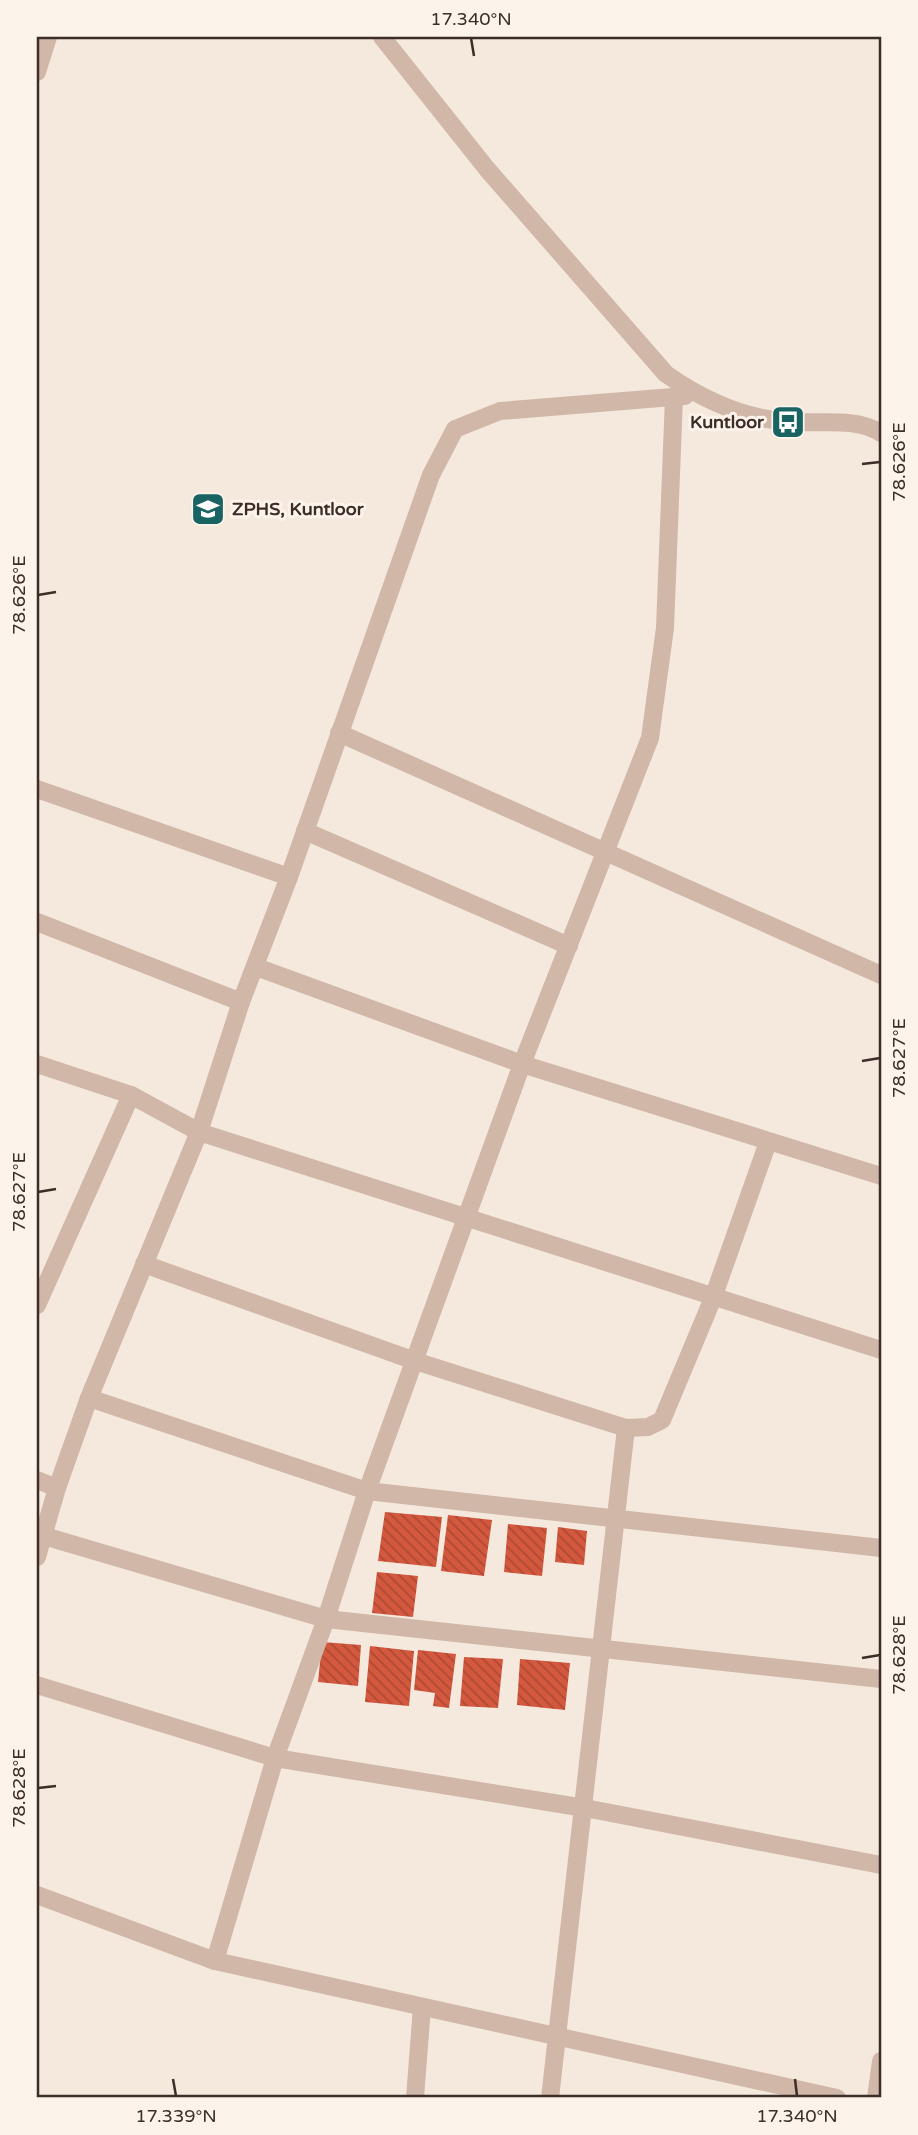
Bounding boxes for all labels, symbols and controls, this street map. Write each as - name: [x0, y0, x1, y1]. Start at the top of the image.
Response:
- text: 17.340°N: [430, 8, 512, 30]
- bus stop icon: Kuntloor: [769, 403, 807, 441]
- place label: Kuntloor: [690, 411, 765, 433]
- text: 78.626°E: [888, 422, 910, 502]
- school or university icon: ZPHS, Kuntloor: [189, 490, 227, 528]
- place label: ZPHS, Kuntloor: [232, 498, 365, 520]
- text: 78.626°E: [8, 555, 30, 635]
- text: 78.627°E: [888, 1018, 910, 1098]
- text: 78.627°E: [8, 1152, 30, 1232]
- text: 78.628°E: [888, 1615, 910, 1695]
- text: 78.628°E: [8, 1748, 30, 1828]
- text: 17.339°N: [135, 2105, 217, 2127]
- text: 17.340°N: [756, 2105, 838, 2127]

